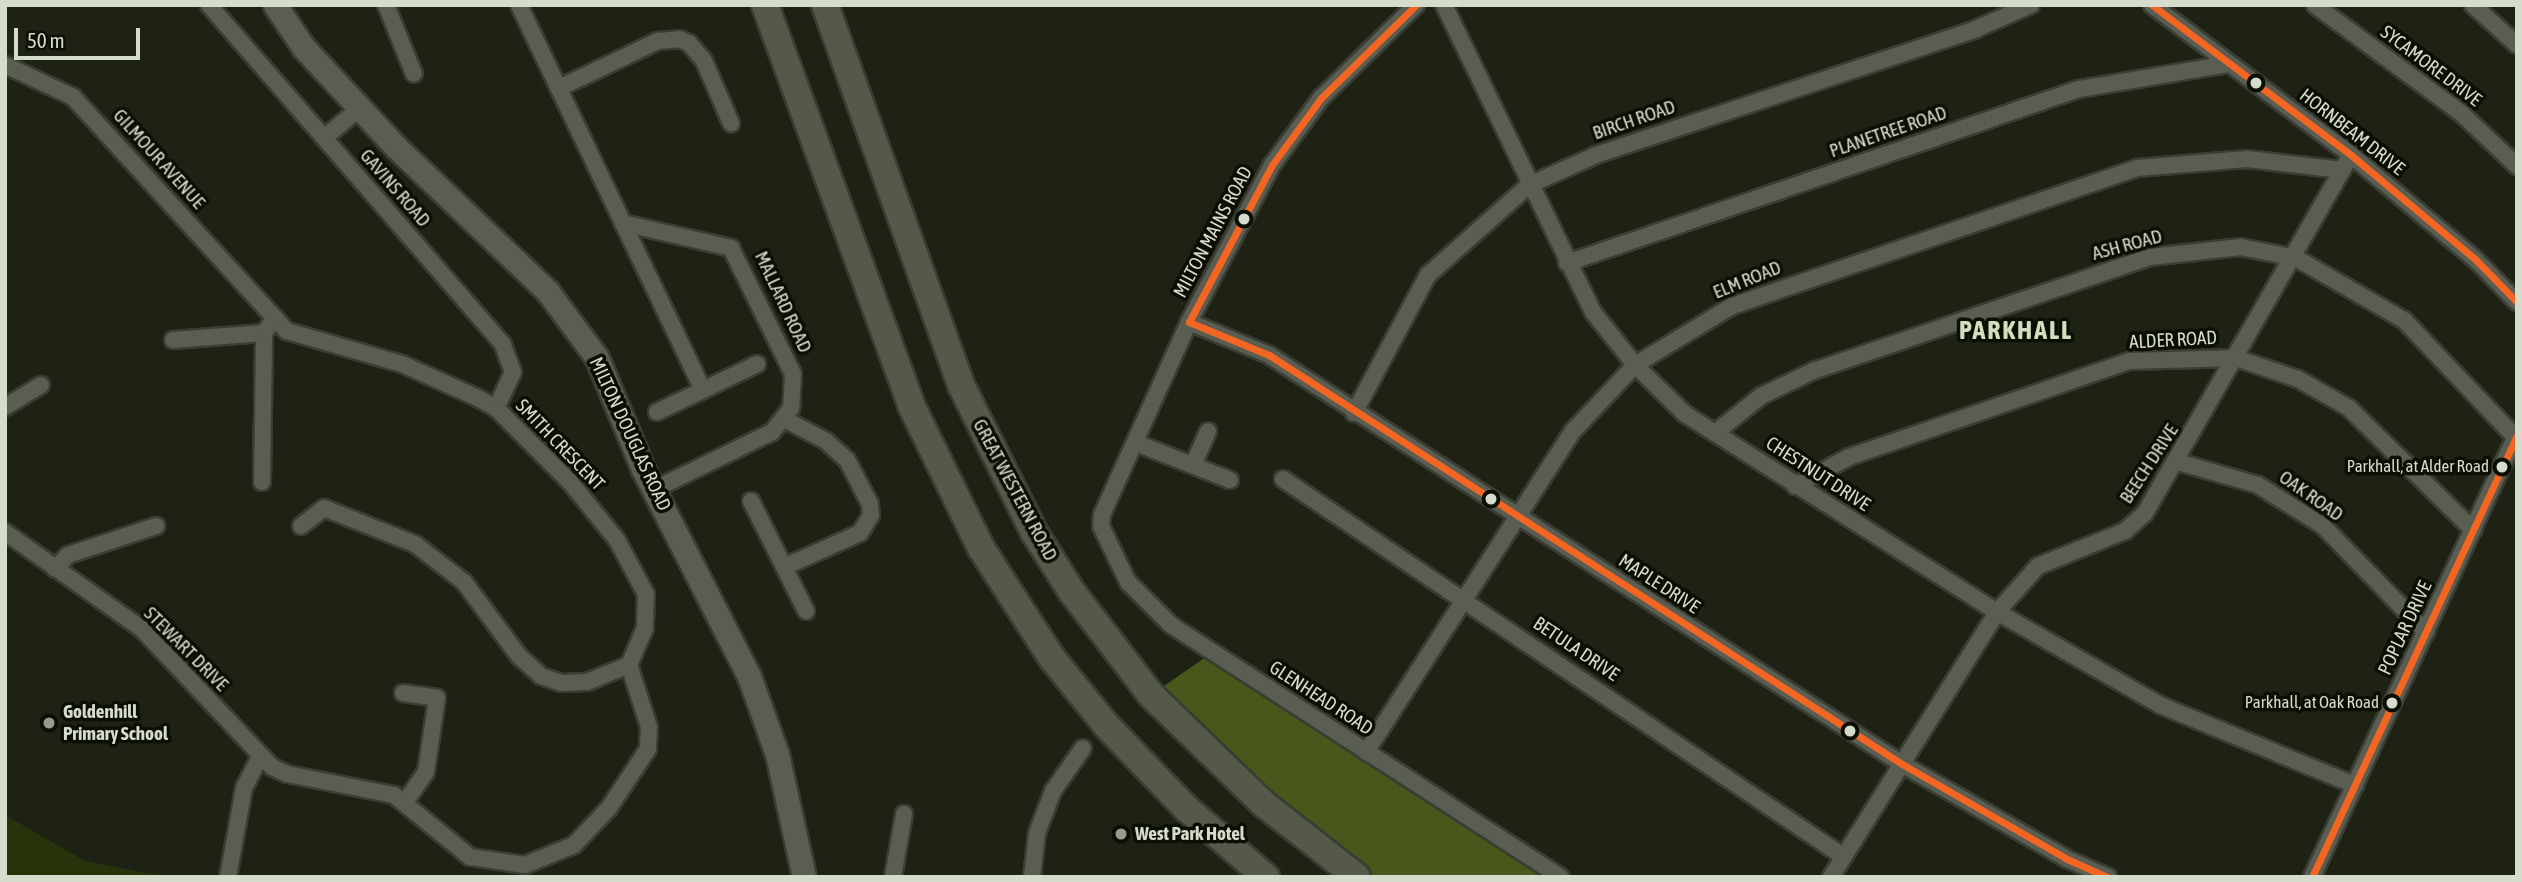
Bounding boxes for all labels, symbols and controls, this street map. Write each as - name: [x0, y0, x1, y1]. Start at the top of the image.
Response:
- scale bar: [18, 14, 144, 58]
- street label: SYCAMORE DRIVE: [2376, 21, 2486, 111]
- text: 50 m: [27, 28, 65, 52]
- unlabelled marker: [2249, 76, 2263, 90]
- street label: HORNBEAM DRIVE: [2295, 84, 2409, 180]
- street label: BIRCH ROAD: [1590, 95, 1678, 145]
- street label: PLANETREE ROAD: [1826, 101, 1950, 163]
- street label: GILMOUR AVENUE: [108, 104, 210, 214]
- street label: GAVINS ROAD: [355, 145, 435, 231]
- street label: MILTON MAINS ROAD: [1169, 163, 1257, 301]
- unlabelled marker: [1237, 212, 1251, 226]
- street label: ASH ROAD: [2090, 225, 2164, 265]
- street label: MALLARD ROAD: [750, 248, 816, 356]
- street label: ELM ROAD: [1710, 256, 1784, 304]
- district label: PARKHALL: [1960, 315, 2072, 347]
- street label: ALDER ROAD: [2129, 326, 2217, 354]
- street label: MILTON DOUGLAS ROAD: [584, 354, 676, 514]
- street label: SMITH CRESCENT: [511, 395, 609, 495]
- street label: GREAT WESTERN ROAD: [968, 415, 1062, 565]
- street label: BEECH DRIVE: [2115, 420, 2183, 508]
- street label: CHESTNUT DRIVE: [1762, 432, 1874, 516]
- place label: Parkhall, at Alder Road: [2347, 457, 2489, 477]
- marker: Parkhall, at Alder Road: [2495, 460, 2509, 474]
- street label: OAK ROAD: [2275, 466, 2347, 526]
- unlabelled marker: [1484, 492, 1498, 506]
- street label: MAPLE DRIVE: [1614, 549, 1704, 619]
- street label: POPLAR DRIVE: [2373, 577, 2437, 679]
- street label: STEWART DRIVE: [139, 602, 233, 696]
- street label: BETULA DRIVE: [1529, 612, 1623, 686]
- street label: GLENHEAD ROAD: [1265, 656, 1377, 740]
- place label: Parkhall, at Oak Road: [2245, 693, 2379, 713]
- marker: Parkhall, at Oak Road: [2385, 696, 2399, 710]
- place label: Goldenhill Primary School: [63, 701, 168, 745]
- marker: Goldenhill Primary School: [41, 715, 57, 731]
- unlabelled marker: [1843, 724, 1857, 738]
- place label: West Park Hotel: [1135, 823, 1245, 845]
- marker: West Park Hotel: [1113, 826, 1129, 842]

